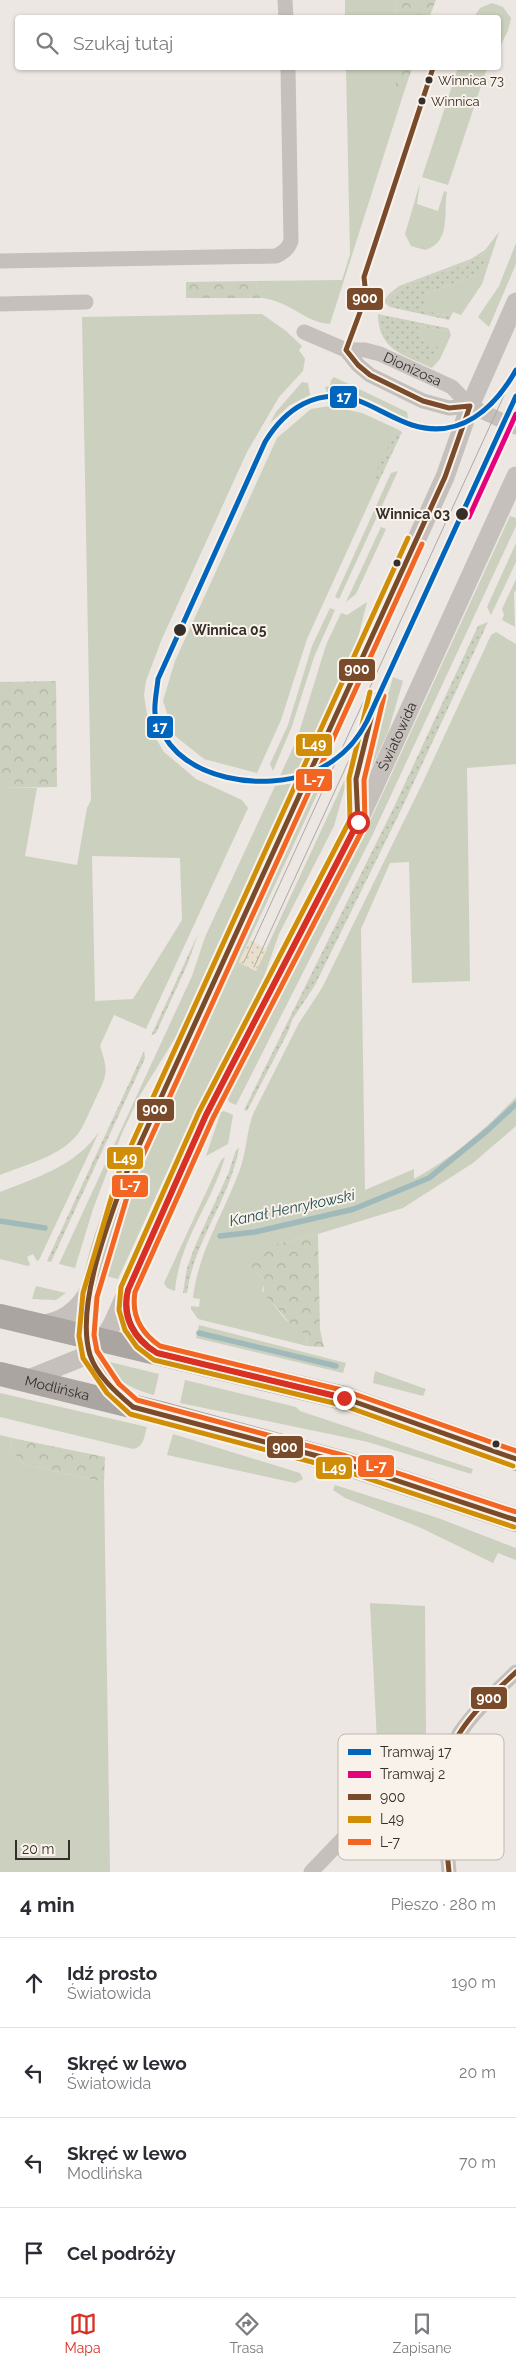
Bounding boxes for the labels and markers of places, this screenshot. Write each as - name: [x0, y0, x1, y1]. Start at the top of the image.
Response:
- place label: Winnica 73: [438, 73, 504, 88]
- marker: Winnica 73: [424, 75, 434, 85]
- place label: Winnica: [431, 94, 480, 109]
- marker: Winnica: [417, 96, 427, 106]
- place label: Winnica 03: [376, 506, 450, 522]
- marker: Winnica 03: [454, 506, 470, 522]
- unlabelled marker: [392, 558, 402, 568]
- marker: Winnica 05: [172, 622, 188, 638]
- place label: Winnica 05: [192, 622, 267, 638]
- unlabelled marker: [491, 1439, 501, 1449]

